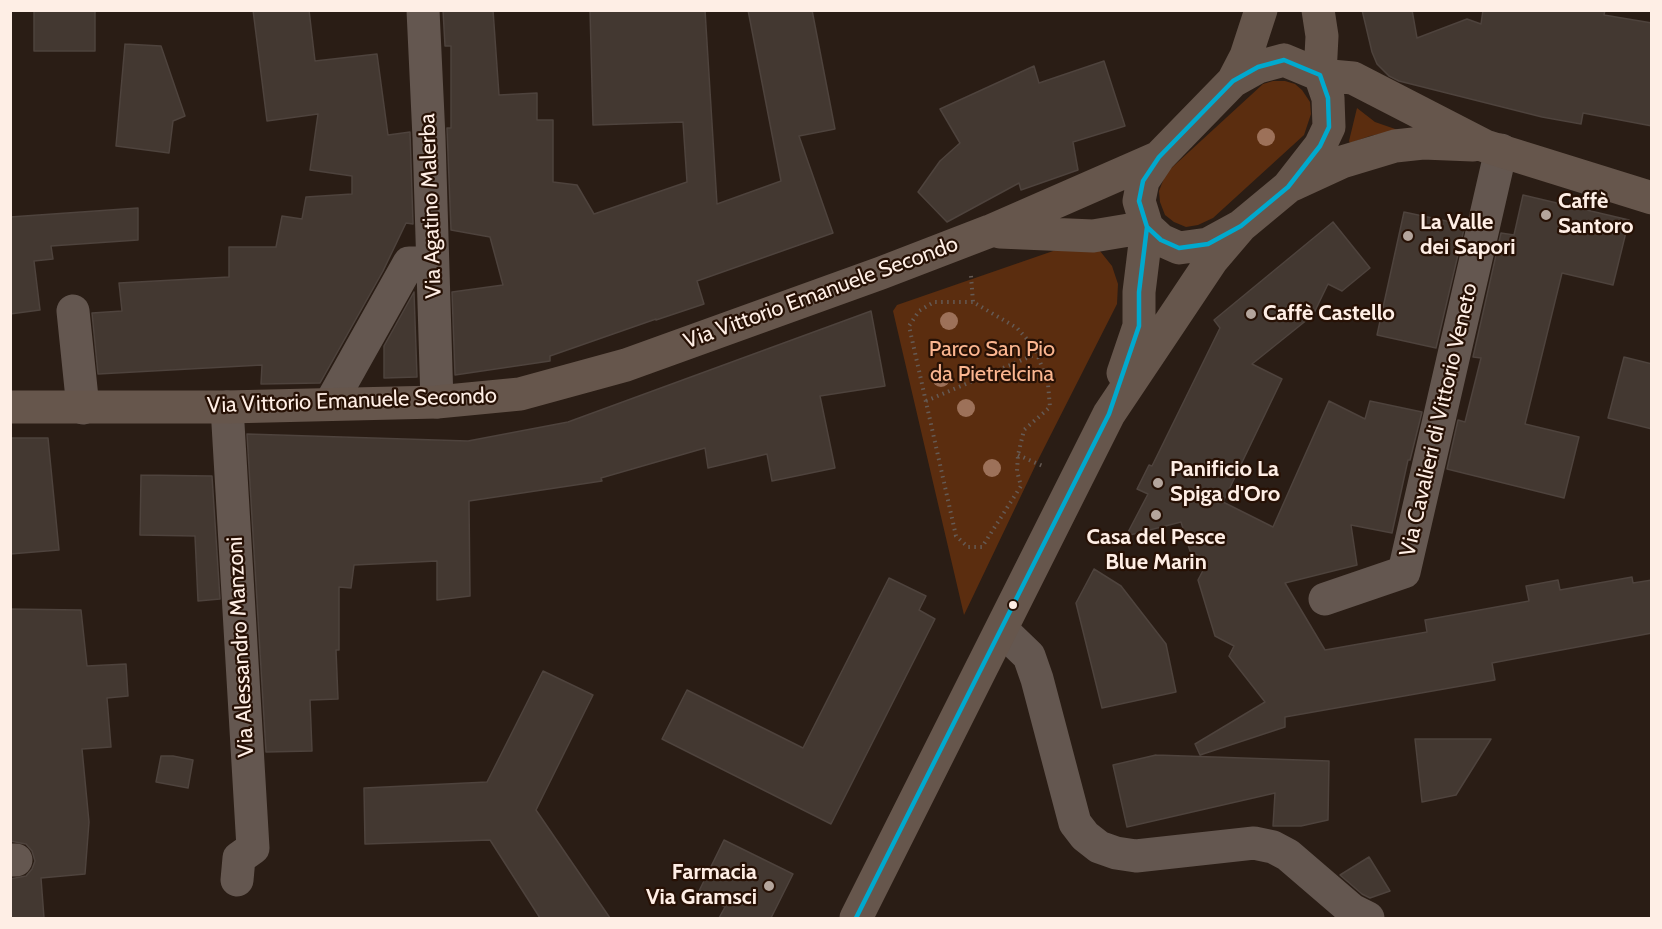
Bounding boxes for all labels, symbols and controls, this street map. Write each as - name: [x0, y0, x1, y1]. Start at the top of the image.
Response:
- street label: Via Agatino Malerba: [415, 113, 447, 299]
- place label: Caffè Santoro: [1558, 189, 1633, 240]
- marker: Caffè Santoro: [1539, 208, 1553, 222]
- place label: La Valle dei Sapori: [1420, 210, 1516, 262]
- marker: La Valle dei Sapori: [1401, 229, 1415, 243]
- street label: Via Vittorio Emanuele Secondo: [680, 231, 962, 355]
- street label: Via Cavalieri di Vittorio Veneto: [1395, 281, 1483, 559]
- place label: Caffè Castello: [1263, 301, 1395, 327]
- marker: Caffè Castello: [1244, 307, 1258, 321]
- park label: Parco San Pio da Pietrelcina: [929, 337, 1055, 388]
- street label: Via Vittorio Emanuele Secondo: [207, 383, 497, 419]
- place label: Panificio La Spiga d'Oro: [1170, 457, 1280, 508]
- marker: Panificio La Spiga d'Oro: [1151, 476, 1165, 490]
- marker: Casa del Pesce Blue Marin: [1149, 508, 1163, 522]
- place label: Casa del Pesce Blue Marin: [1087, 525, 1225, 576]
- street label: Via Alessandro Manzoni: [222, 536, 260, 758]
- unlabelled marker: [1007, 599, 1019, 611]
- place label: Farmacia Via Gramsci: [646, 860, 757, 912]
- marker: Farmacia Via Gramsci: [762, 879, 776, 893]

